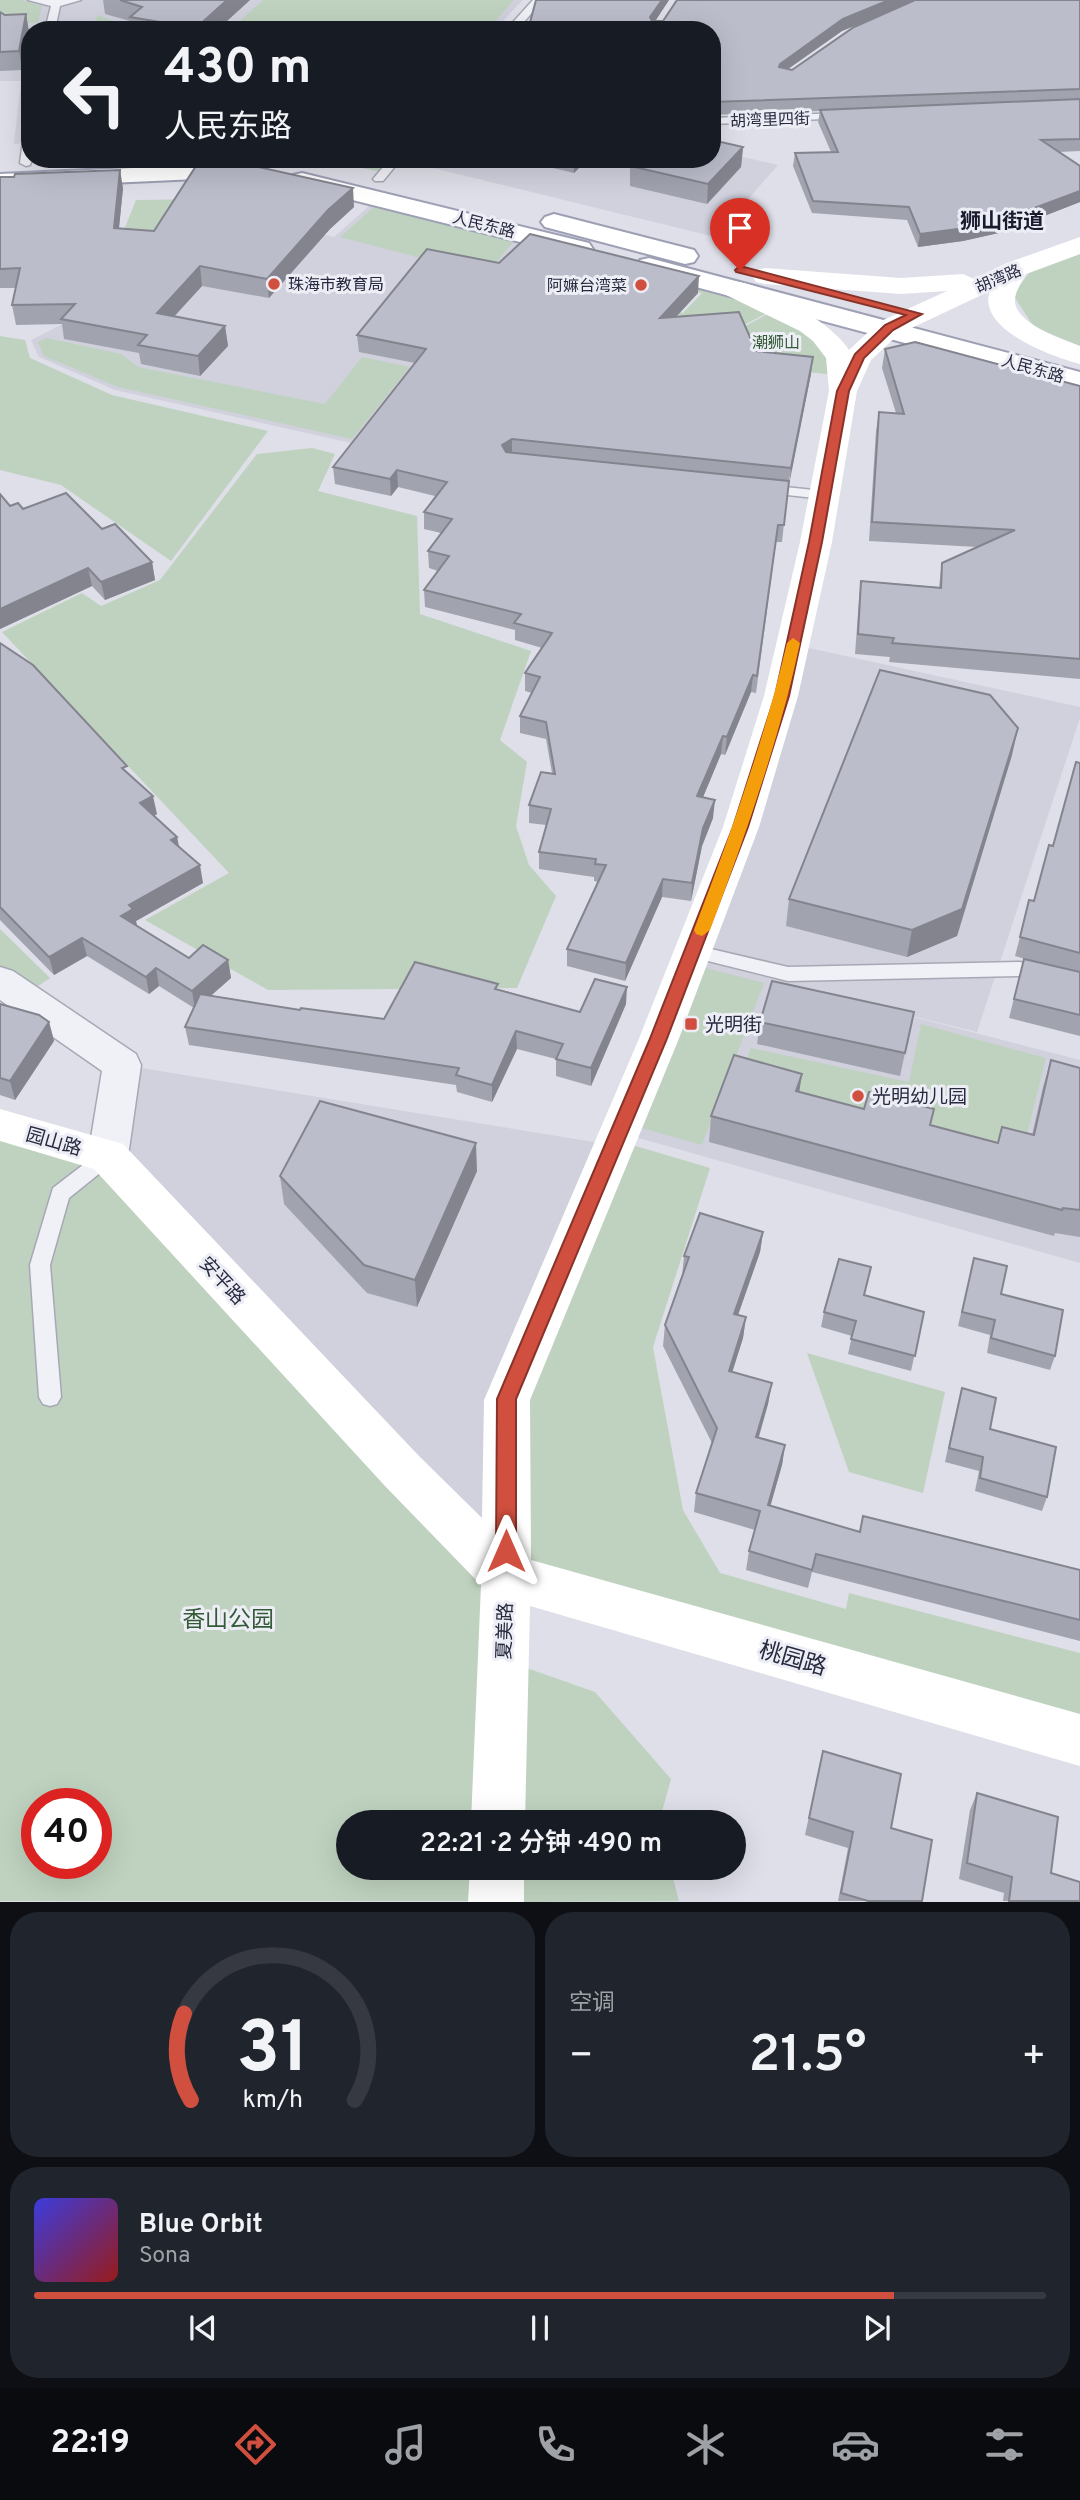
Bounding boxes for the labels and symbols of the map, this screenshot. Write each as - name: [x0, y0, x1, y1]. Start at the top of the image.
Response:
- street label: 胡湾里四街: [730, 110, 810, 132]
- pin: [710, 198, 770, 270]
- street label: 人民东路: [450, 208, 517, 243]
- district label: 狮山街道: [960, 209, 1044, 236]
- street label: 胡湾路: [973, 261, 1025, 298]
- marker: 珠海市教育局: [266, 276, 282, 292]
- place label: 珠海市教育局: [288, 276, 384, 296]
- place label: 阿嫲台湾菜: [547, 277, 627, 297]
- marker: 阿嫲台湾菜: [633, 277, 649, 293]
- park label: 潮·狮山: [752, 334, 800, 354]
- street label: 人民东路: [999, 351, 1066, 388]
- place label: 光明街: [705, 1014, 762, 1038]
- marker: 光明街: [683, 1016, 699, 1032]
- place label: 光明幼儿园: [872, 1086, 967, 1110]
- marker: 光明幼儿园: [850, 1088, 866, 1104]
- street label: 园山路: [23, 1124, 84, 1162]
- street label: 安平路: [193, 1252, 250, 1310]
- position arrow: [469, 1514, 543, 1588]
- street label: 夏美路: [493, 1602, 519, 1660]
- park label: 香山公园: [182, 1607, 274, 1636]
- street label: 桃园路: [755, 1637, 829, 1684]
- speed limit sign: 40: [21, 1788, 112, 1879]

